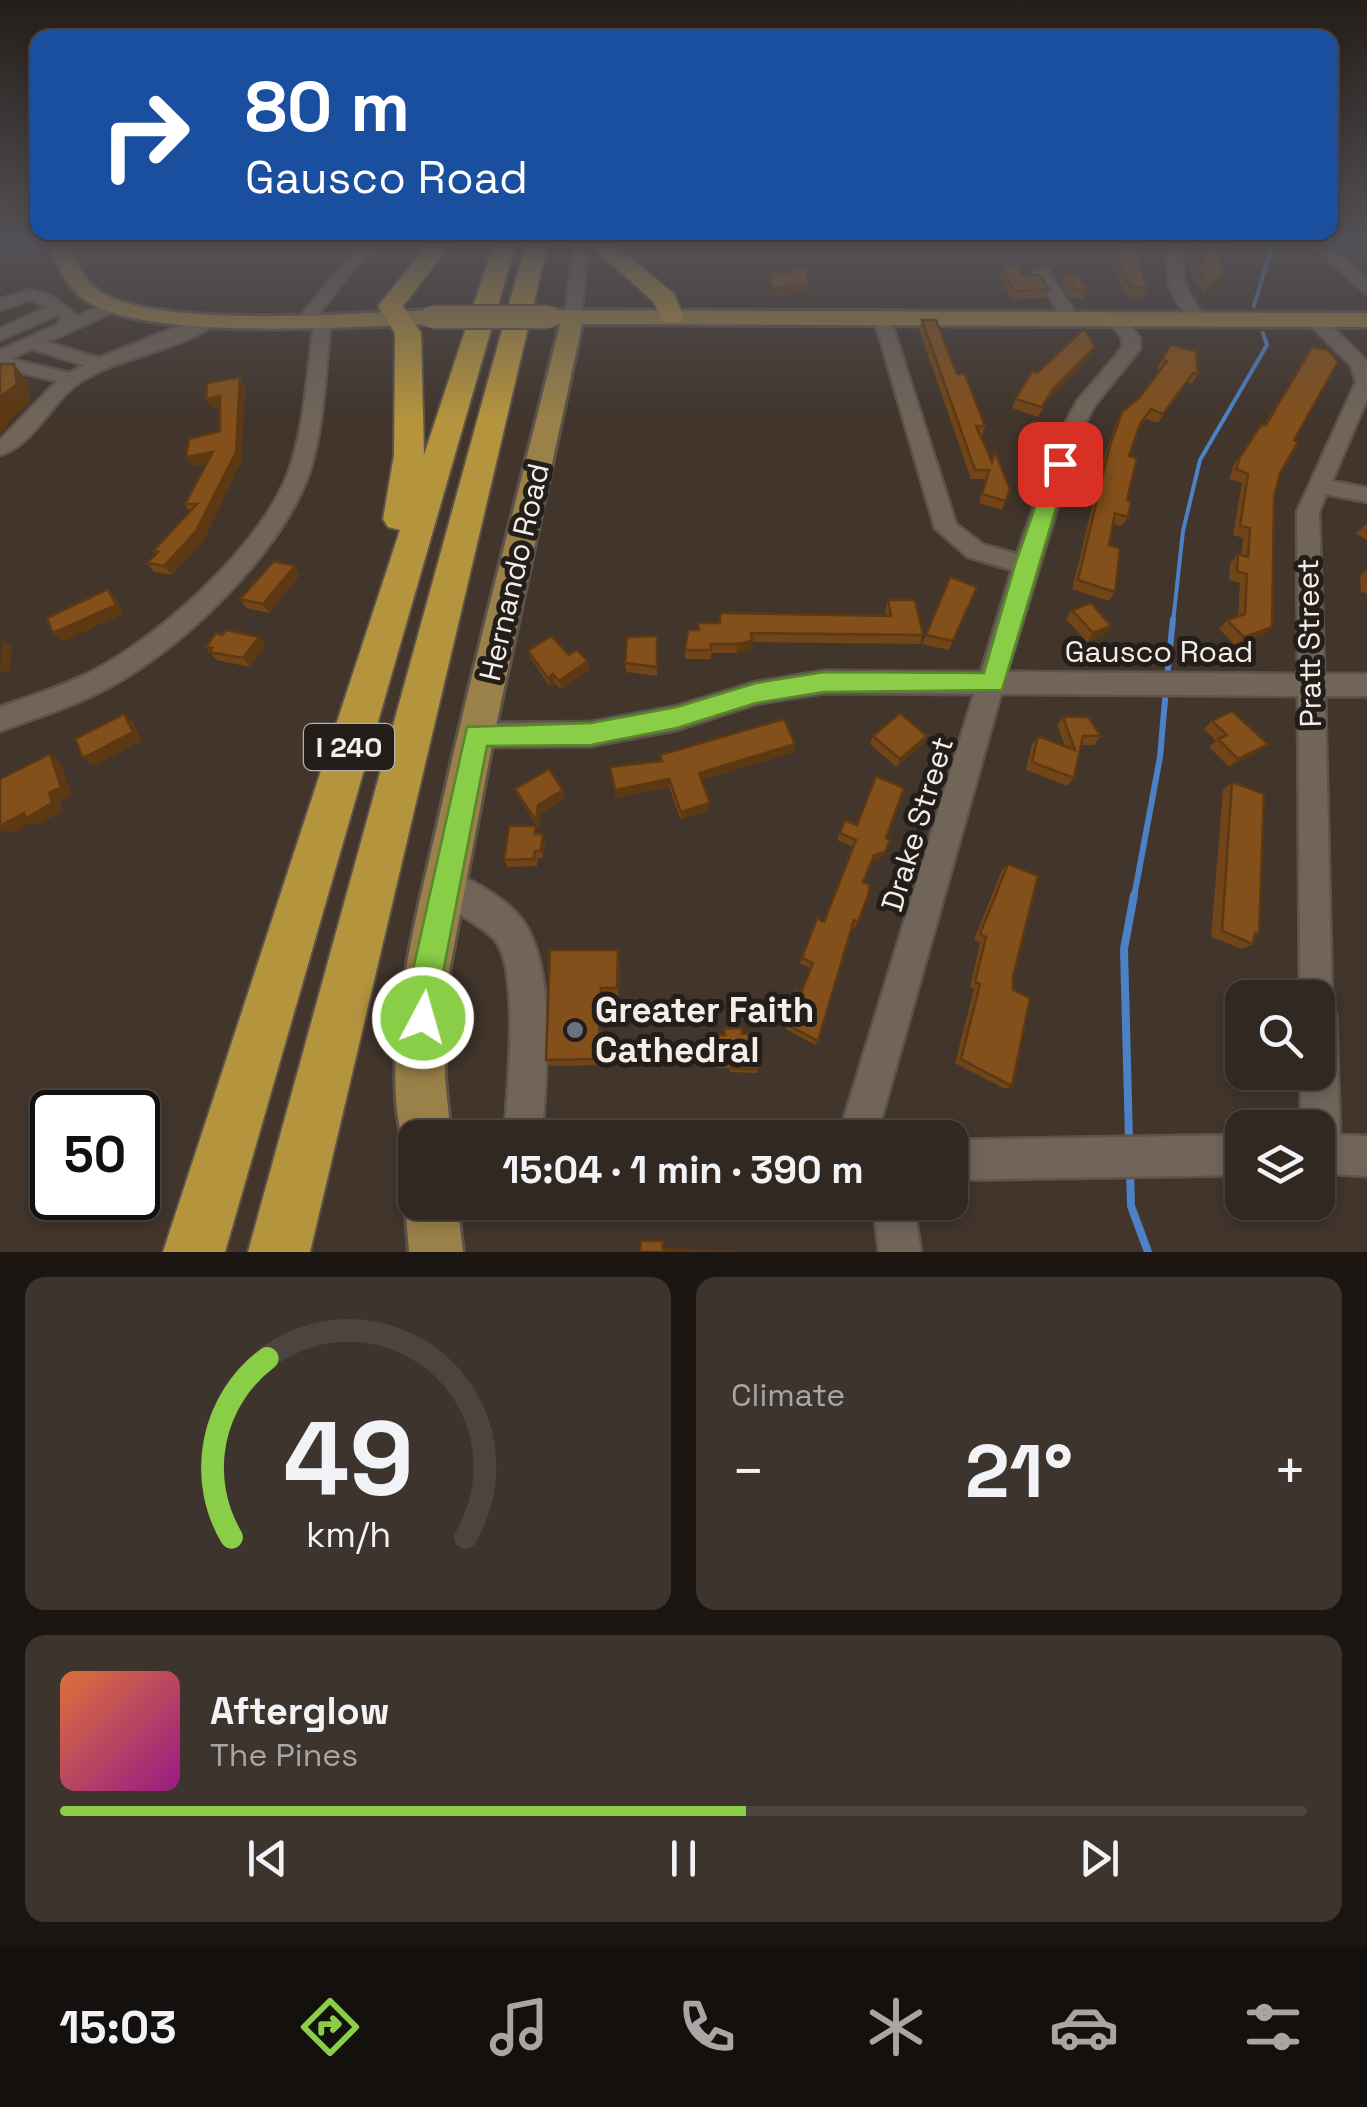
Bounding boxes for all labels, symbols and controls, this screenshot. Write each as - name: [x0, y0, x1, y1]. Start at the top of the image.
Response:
- text: 80 m: [245, 62, 410, 151]
- icon: right: [80, 70, 210, 200]
- text: Gausco Road: [245, 149, 528, 206]
- pin: [1018, 422, 1103, 507]
- icon: arrive: [1033, 437, 1088, 492]
- street label: Hernando Road: [470, 459, 558, 685]
- street label: Pratt Street: [1288, 558, 1330, 728]
- street label: Gausco Road: [1065, 632, 1253, 671]
- road number: I 240: [304, 724, 394, 770]
- street label: Drake Street: [872, 732, 962, 916]
- position arrow: [371, 966, 475, 1070]
- map controls: [1225, 980, 1335, 1220]
- button: search: [1225, 980, 1335, 1090]
- place label: Greater Faith Cathedral: [595, 988, 814, 1072]
- marker: Greater Faith Cathedral: [564, 1019, 586, 1041]
- speed limit sign: 50: [30, 1090, 160, 1220]
- button: layers: [1225, 1110, 1335, 1220]
- text: 15:04 · 1 min · 390 m: [502, 1146, 864, 1194]
- text: Climate: [731, 1375, 845, 1415]
- text: 49: [283, 1393, 413, 1525]
- text: 21°: [965, 1423, 1073, 1519]
- text: −: [731, 1436, 765, 1506]
- text: +: [1273, 1436, 1307, 1506]
- text: km/h: [305, 1512, 391, 1557]
- text: Afterglow: [210, 1687, 390, 1735]
- text: The Pines: [210, 1735, 358, 1775]
- icon: previous: [240, 1831, 295, 1886]
- icon: pause: [656, 1831, 711, 1886]
- icon: next: [1072, 1831, 1127, 1886]
- icon: directions: [295, 1992, 365, 2062]
- icon: music: [484, 1992, 554, 2062]
- icon: phone: [672, 1992, 742, 2062]
- icon: climate: [861, 1992, 931, 2062]
- icon: car: [1049, 1992, 1119, 2062]
- icon: filters: [1238, 1992, 1308, 2062]
- text: 15:03: [59, 1999, 177, 2056]

